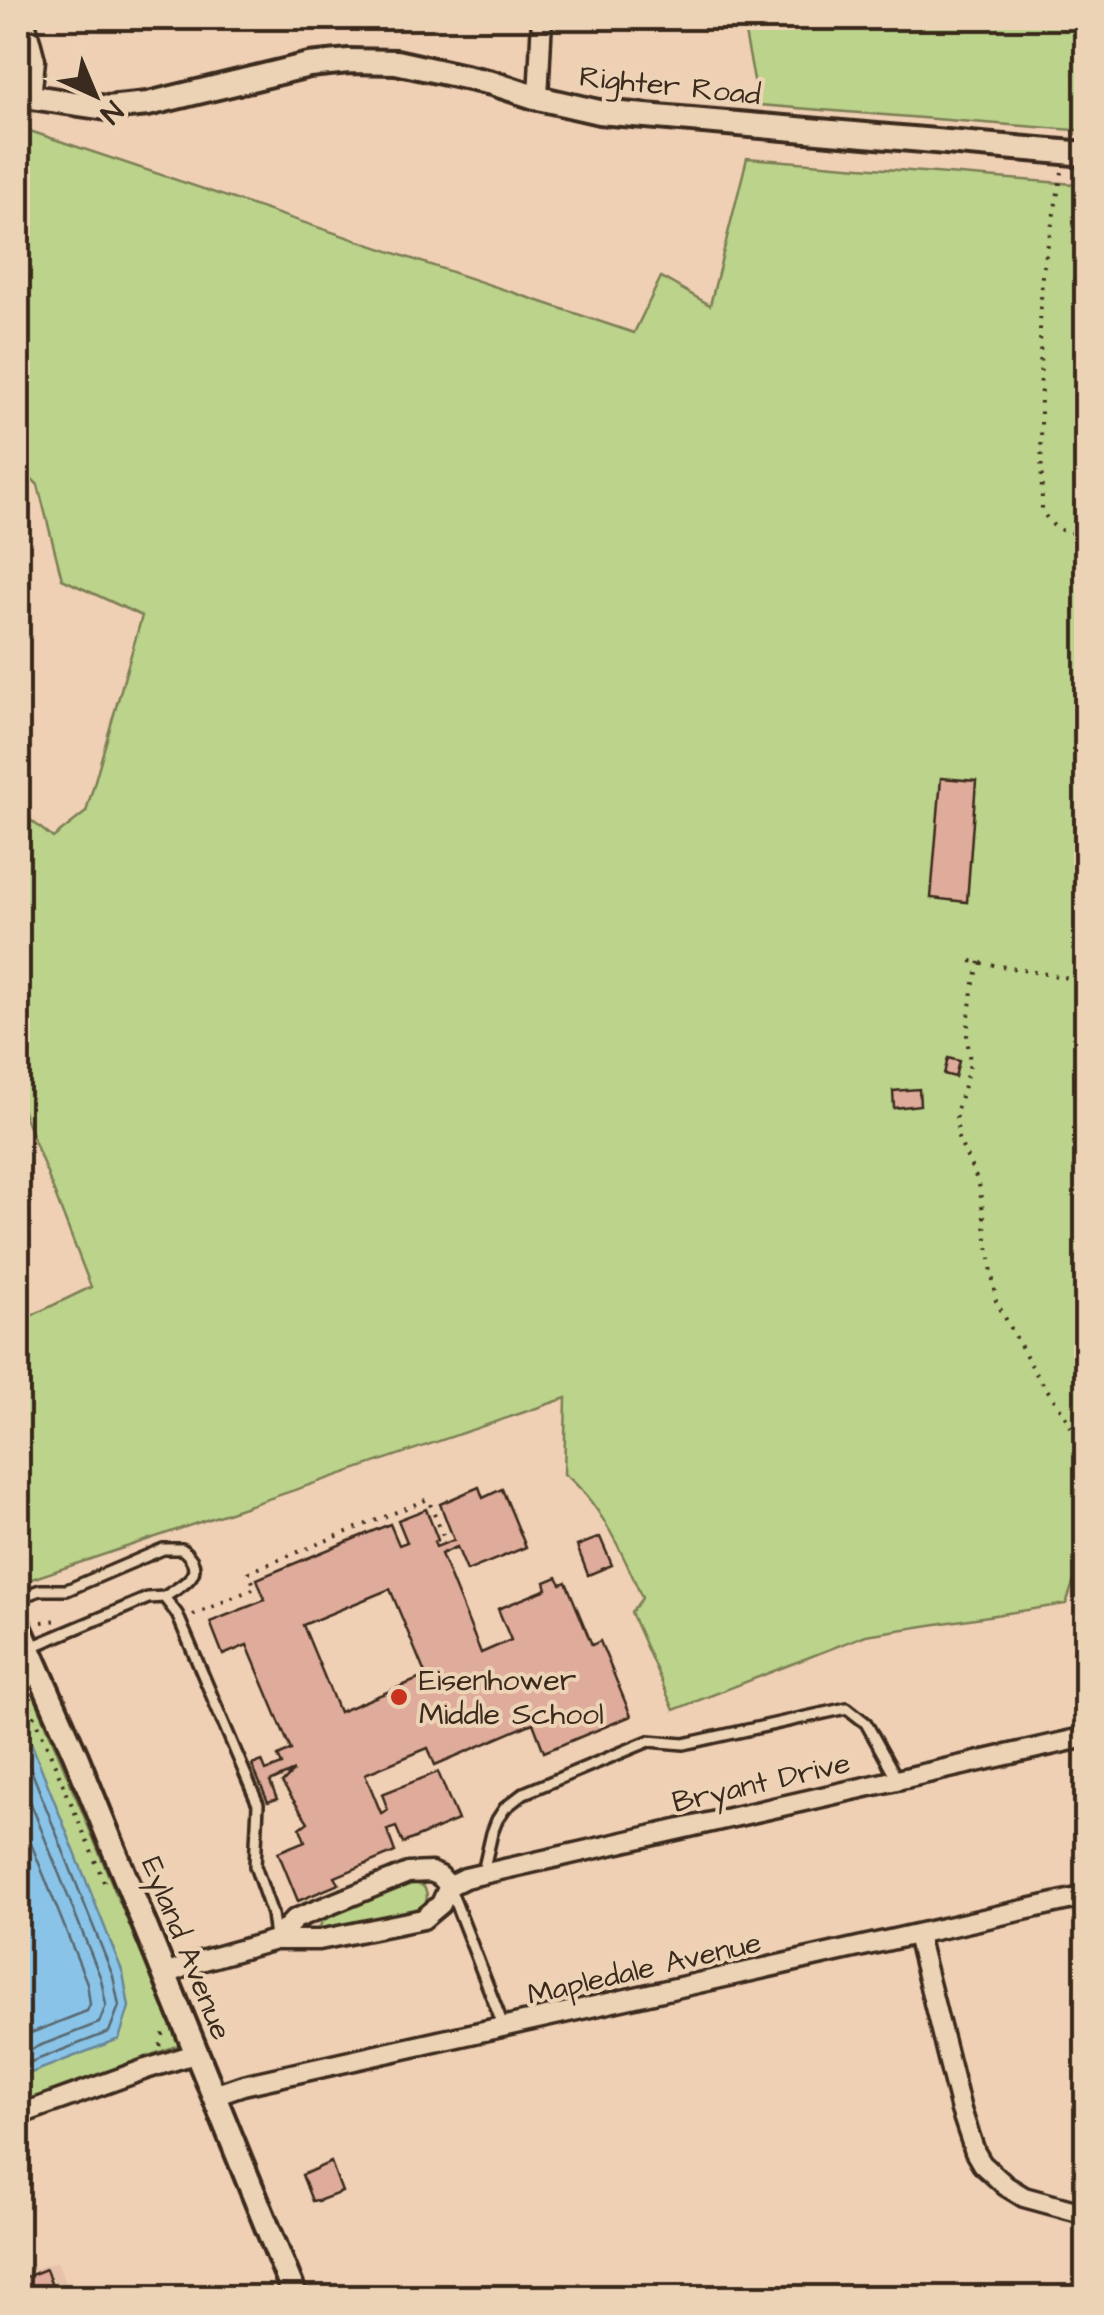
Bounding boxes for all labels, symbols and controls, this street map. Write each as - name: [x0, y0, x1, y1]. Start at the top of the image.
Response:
- north arrow: [45, 45, 145, 145]
- street label: Righter Road: [577, 56, 763, 117]
- text: N: [91, 92, 131, 132]
- place label: Eisenhower Middle School: [419, 1660, 604, 1736]
- marker: Eisenhower Middle School: [388, 1686, 410, 1708]
- street label: Bryant Drive: [668, 1742, 854, 1825]
- street label: Eyland Avenue: [129, 1851, 242, 2047]
- street label: Mapledale Avenue: [523, 1922, 765, 2016]

